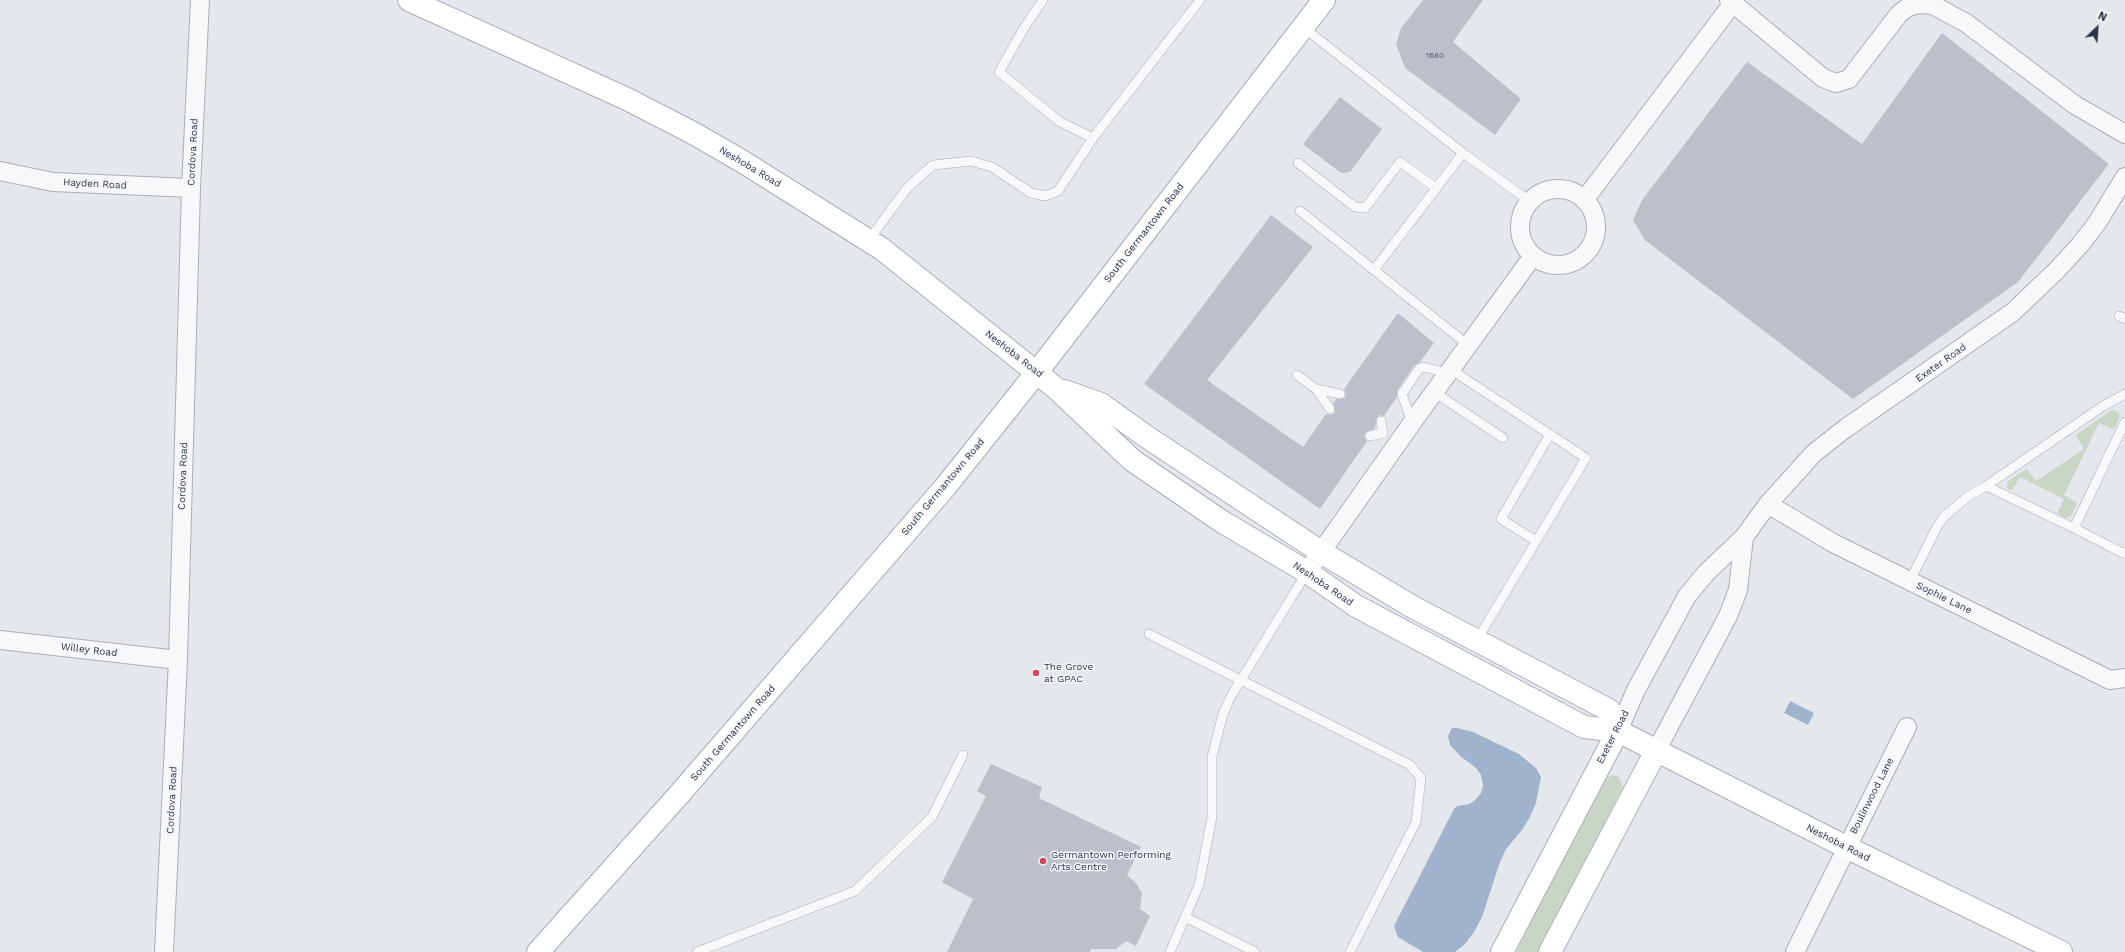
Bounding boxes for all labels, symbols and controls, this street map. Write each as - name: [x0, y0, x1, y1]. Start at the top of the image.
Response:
- north arrow: [2077, 8, 2117, 48]
- text: N: [2096, 9, 2109, 24]
- house number: 1680: [1426, 51, 1444, 61]
- street label: Cordova Road: [185, 118, 201, 186]
- street label: Neshoba Road: [717, 144, 783, 190]
- street label: Hayden Road: [63, 176, 127, 192]
- street label: South Germantown Road: [1101, 181, 1187, 285]
- street label: Neshoba Road: [983, 328, 1045, 380]
- street label: Exeter Road: [1913, 341, 1969, 385]
- street label: South Germantown Road: [899, 436, 987, 538]
- street label: Cordova Road: [176, 442, 190, 510]
- street label: Neshoba Road: [1291, 559, 1355, 609]
- street label: Sophie Lane: [1914, 579, 1974, 617]
- street label: Willey Road: [60, 641, 118, 659]
- place label: The Grove at GPAC: [1044, 661, 1093, 684]
- marker: The Grove at GPAC: [1031, 668, 1041, 678]
- street label: South Germantown Road: [688, 683, 778, 783]
- street label: Exeter Road: [1594, 708, 1632, 766]
- street label: Boulinwood Lane: [1848, 756, 1896, 836]
- street label: Cordova Road: [164, 766, 180, 834]
- street label: Neshoba Road: [1804, 822, 1872, 864]
- place label: Germantown Performing Arts Centre: [1051, 849, 1171, 872]
- marker: Germantown Performing Arts Centre: [1038, 856, 1048, 866]

